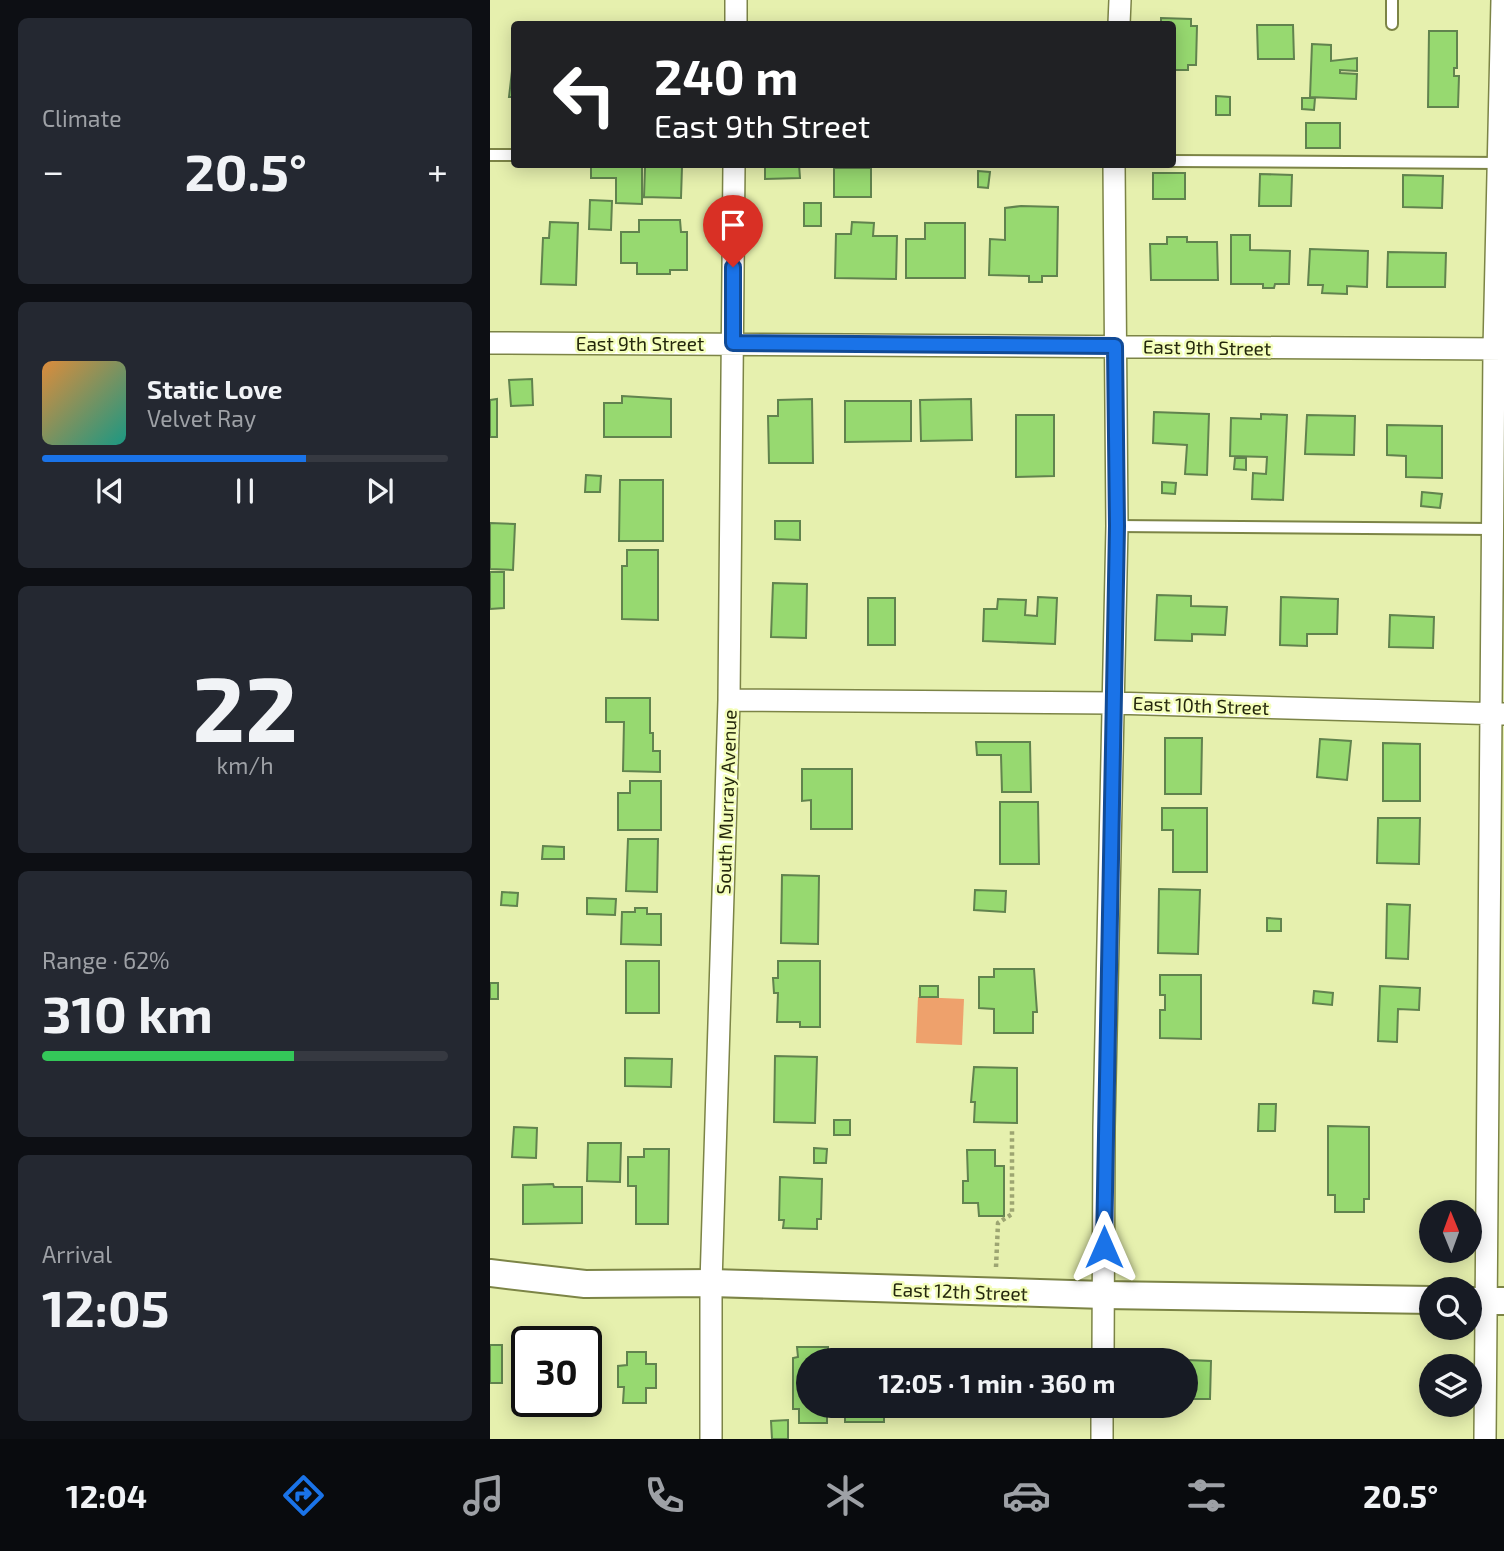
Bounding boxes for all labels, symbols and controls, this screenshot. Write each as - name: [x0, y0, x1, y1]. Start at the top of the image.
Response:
- text: 240 m: [654, 46, 798, 105]
- icon: left: [539, 49, 630, 140]
- text: Climate: [42, 104, 122, 132]
- text: East 9th Street: [654, 106, 870, 144]
- text: 20.5°: [184, 139, 307, 201]
- text: −: [42, 147, 64, 193]
- text: +: [427, 147, 448, 193]
- pin: [703, 195, 763, 267]
- icon: arrive: [714, 206, 752, 244]
- street label: East 9th Street: [576, 332, 704, 355]
- street label: East 9th Street: [1143, 334, 1271, 360]
- text: Static Love: [147, 373, 283, 404]
- text: Velvet Ray: [147, 404, 256, 432]
- icon: previous: [91, 472, 129, 510]
- icon: pause: [226, 472, 264, 510]
- icon: next: [361, 472, 399, 510]
- text: 22: [192, 651, 298, 760]
- street label: East 10th Street: [1132, 691, 1270, 719]
- street label: South Murray Avenue: [711, 709, 741, 895]
- text: km/h: [216, 751, 274, 779]
- text: Range · 62%: [42, 946, 170, 974]
- text: 310 km: [42, 981, 213, 1043]
- north arrow: [1419, 1200, 1482, 1264]
- map controls: [1419, 1200, 1482, 1417]
- position arrow: [1067, 1210, 1141, 1284]
- text: Arrival: [42, 1240, 112, 1268]
- text: 12:05: [42, 1275, 170, 1337]
- street label: East 12th Street: [892, 1277, 1028, 1305]
- button: search: [1419, 1277, 1482, 1340]
- speed limit sign: 30: [511, 1326, 602, 1417]
- button: layers: [1419, 1354, 1482, 1417]
- text: 12:05 · 1 min · 360 m: [879, 1367, 1115, 1398]
- icon: directions: [279, 1471, 328, 1520]
- icon: music: [459, 1471, 508, 1520]
- icon: phone: [640, 1471, 689, 1520]
- icon: climate: [821, 1471, 870, 1520]
- icon: car: [1002, 1471, 1051, 1520]
- icon: filters: [1182, 1471, 1231, 1520]
- text: 12:04: [66, 1476, 147, 1514]
- text: 20.5°: [1363, 1476, 1438, 1514]

